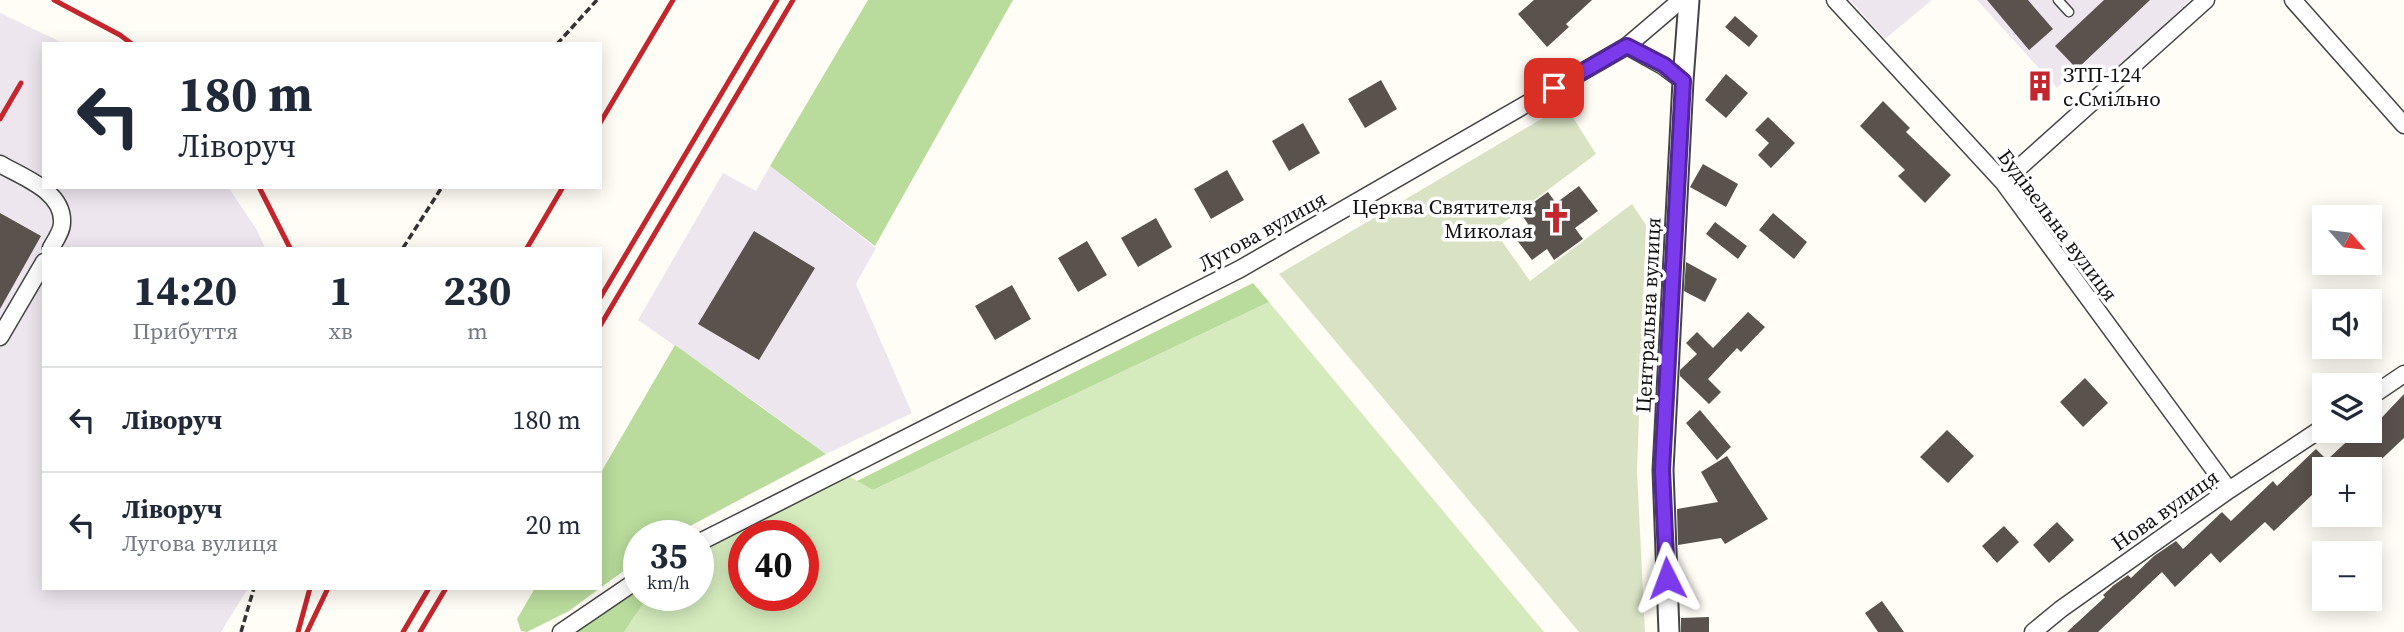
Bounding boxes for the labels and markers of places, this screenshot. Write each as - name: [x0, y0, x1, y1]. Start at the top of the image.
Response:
- pin: [1524, 58, 1584, 118]
- place label: ЗТП-124 с.Смільно: [2063, 60, 2161, 113]
- building icon: ЗТП-124 с.Смільно: [2023, 69, 2057, 103]
- place label: Церква Святителя Миколая: [1352, 192, 1533, 245]
- church icon: Церква Святителя Миколая: [1539, 201, 1573, 235]

